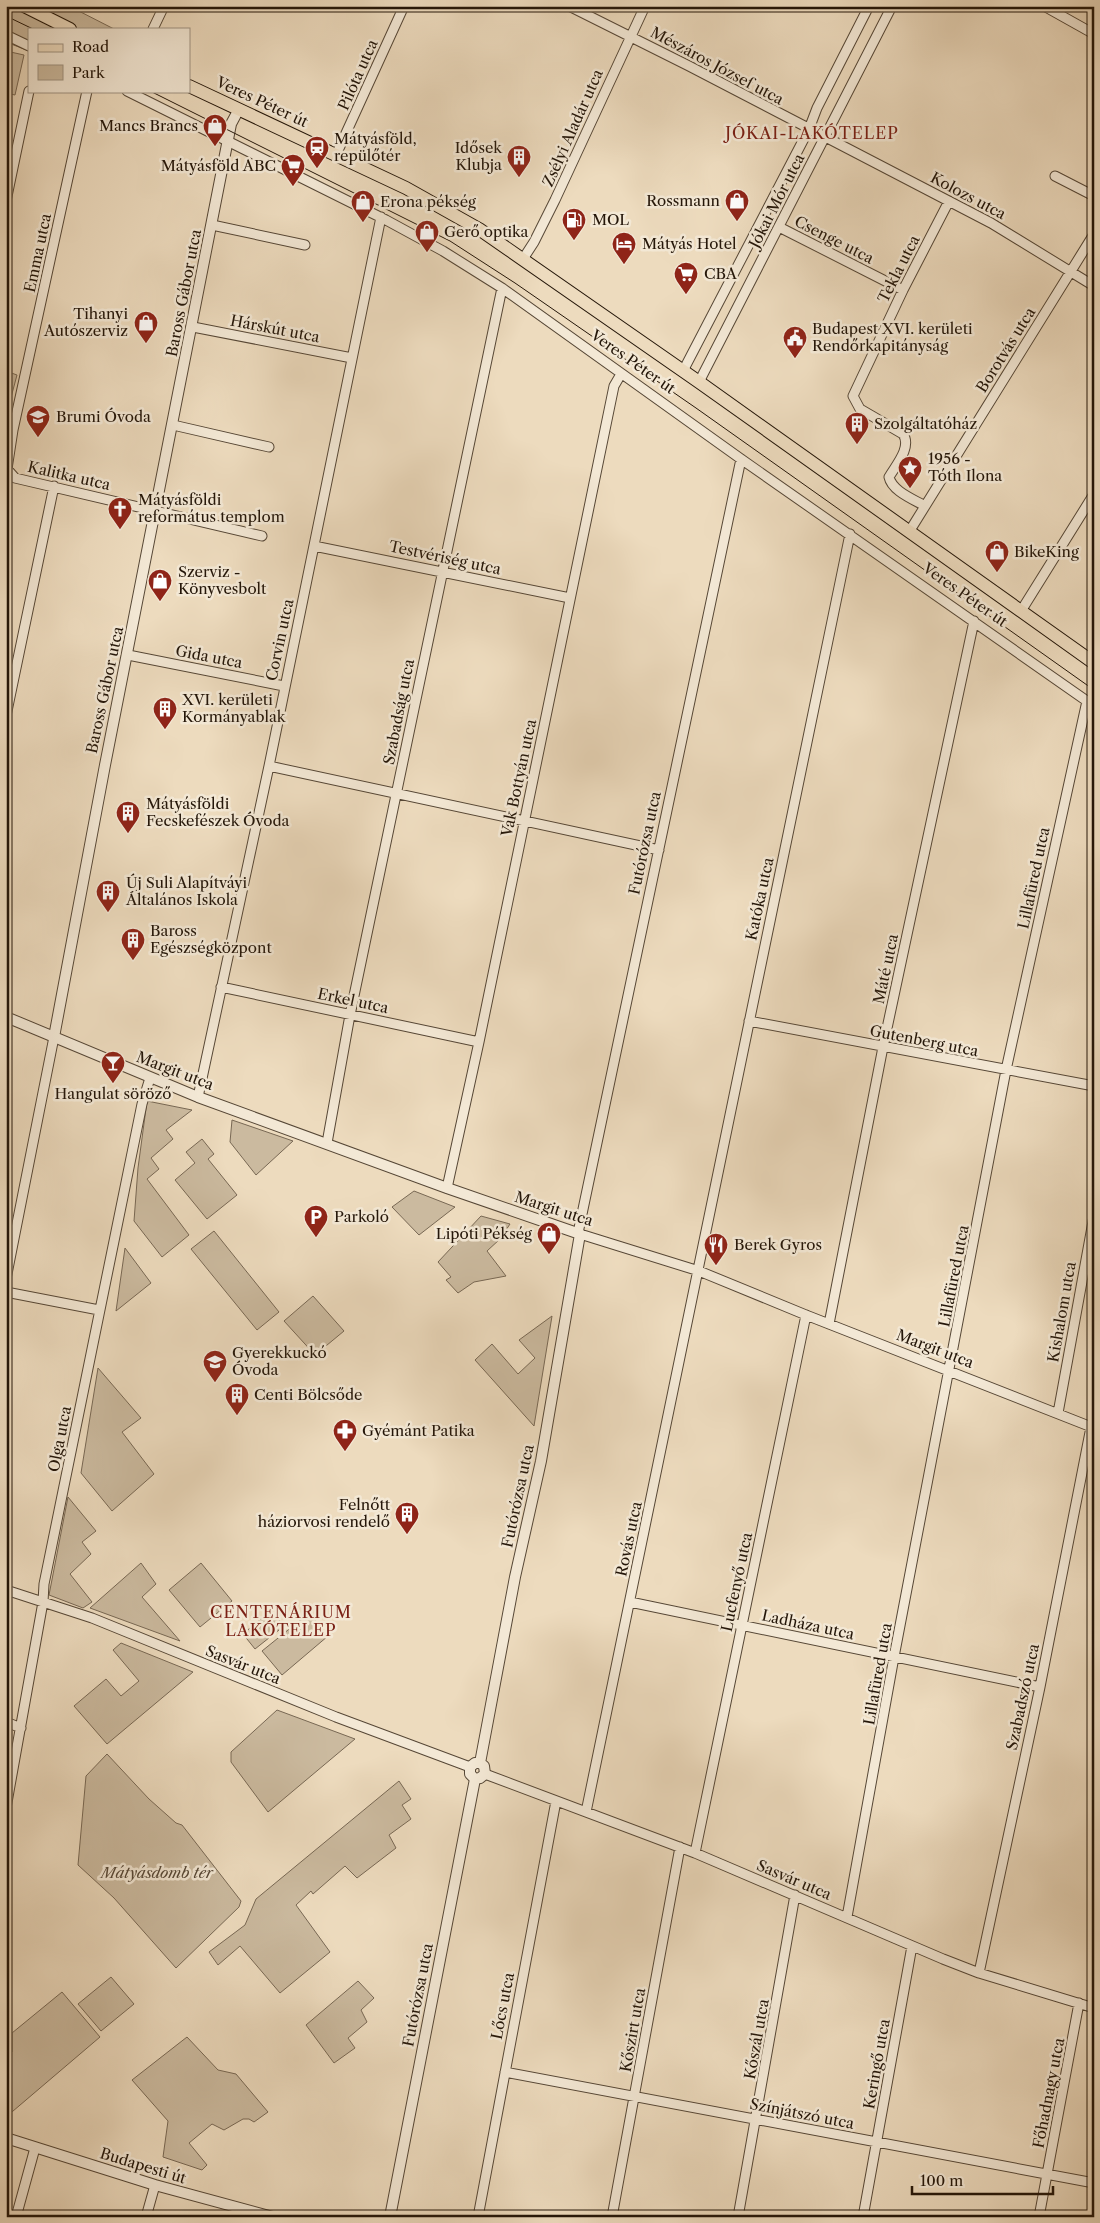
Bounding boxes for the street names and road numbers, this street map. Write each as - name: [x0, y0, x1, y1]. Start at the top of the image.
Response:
- street label: Mészáros József utca: [647, 22, 787, 109]
- street label: Pilóta utca: [334, 36, 382, 113]
- street label: Zsélyi Aladár utca: [538, 66, 607, 189]
- street label: Veres Péter út: [212, 72, 312, 131]
- street label: Jókai Mór utca: [744, 150, 809, 253]
- street label: Kolozs utca: [927, 168, 1009, 223]
- street label: Csenge utca: [791, 211, 877, 268]
- street label: Emma utca: [20, 212, 55, 294]
- street label: Baross Gábor utca: [162, 228, 205, 358]
- street label: Tekla utca: [873, 232, 924, 306]
- street label: Borotvás utca: [972, 304, 1039, 396]
- street label: Hárskút utca: [229, 311, 322, 347]
- street label: Veres Péter út: [587, 325, 680, 398]
- street label: Kalitka utca: [26, 457, 112, 494]
- street label: Testvériség utca: [387, 536, 503, 579]
- street label: Veres Péter út: [919, 558, 1012, 631]
- street label: Corvin utca: [262, 597, 297, 683]
- street label: Baross Gábor utca: [82, 625, 127, 755]
- street label: Gida utca: [174, 641, 244, 672]
- street label: Szabadság utca: [379, 657, 418, 766]
- street label: Vak Bottyán utca: [497, 717, 540, 839]
- street label: Futórózsa utca: [624, 789, 665, 896]
- street label: Lillafüred utca: [1013, 825, 1054, 931]
- street label: Katóka utca: [741, 856, 778, 942]
- street label: Máté utca: [869, 932, 902, 1006]
- street label: Erkel utca: [316, 984, 390, 1017]
- street label: Gutenberg utca: [868, 1021, 980, 1060]
- street label: Margit utca: [134, 1047, 217, 1094]
- street label: Margit utca: [513, 1187, 596, 1230]
- street label: Lillafüred utca: [934, 1223, 973, 1329]
- street label: Kishalom utca: [1043, 1260, 1080, 1364]
- street label: Margit utca: [894, 1325, 977, 1372]
- street label: Olga utca: [44, 1404, 75, 1473]
- street label: Futórózsa utca: [497, 1442, 538, 1549]
- street label: Rovás utca: [611, 1500, 646, 1578]
- street label: Lucfenyő utca: [717, 1530, 756, 1633]
- street label: Ladháza utca: [760, 1605, 856, 1644]
- street label: Lillafüred utca: [859, 1621, 896, 1727]
- street label: Sasvár utca: [203, 1641, 284, 1688]
- street label: Szabadszó utca: [1002, 1642, 1043, 1752]
- street label: Sasvár utca: [754, 1855, 834, 1904]
- street label: Futórózsa utca: [398, 1941, 437, 2048]
- street label: Lőcs utca: [487, 1971, 518, 2041]
- street label: Kőszirt utca: [616, 1986, 649, 2073]
- street label: Kőszál utca: [740, 1997, 773, 2081]
- street label: Keringő utca: [859, 2017, 894, 2111]
- street label: Főhadnagy utca: [1028, 2036, 1069, 2150]
- street label: Színjátszó utca: [748, 2094, 856, 2133]
- street label: Budapesti út: [98, 2143, 189, 2188]

